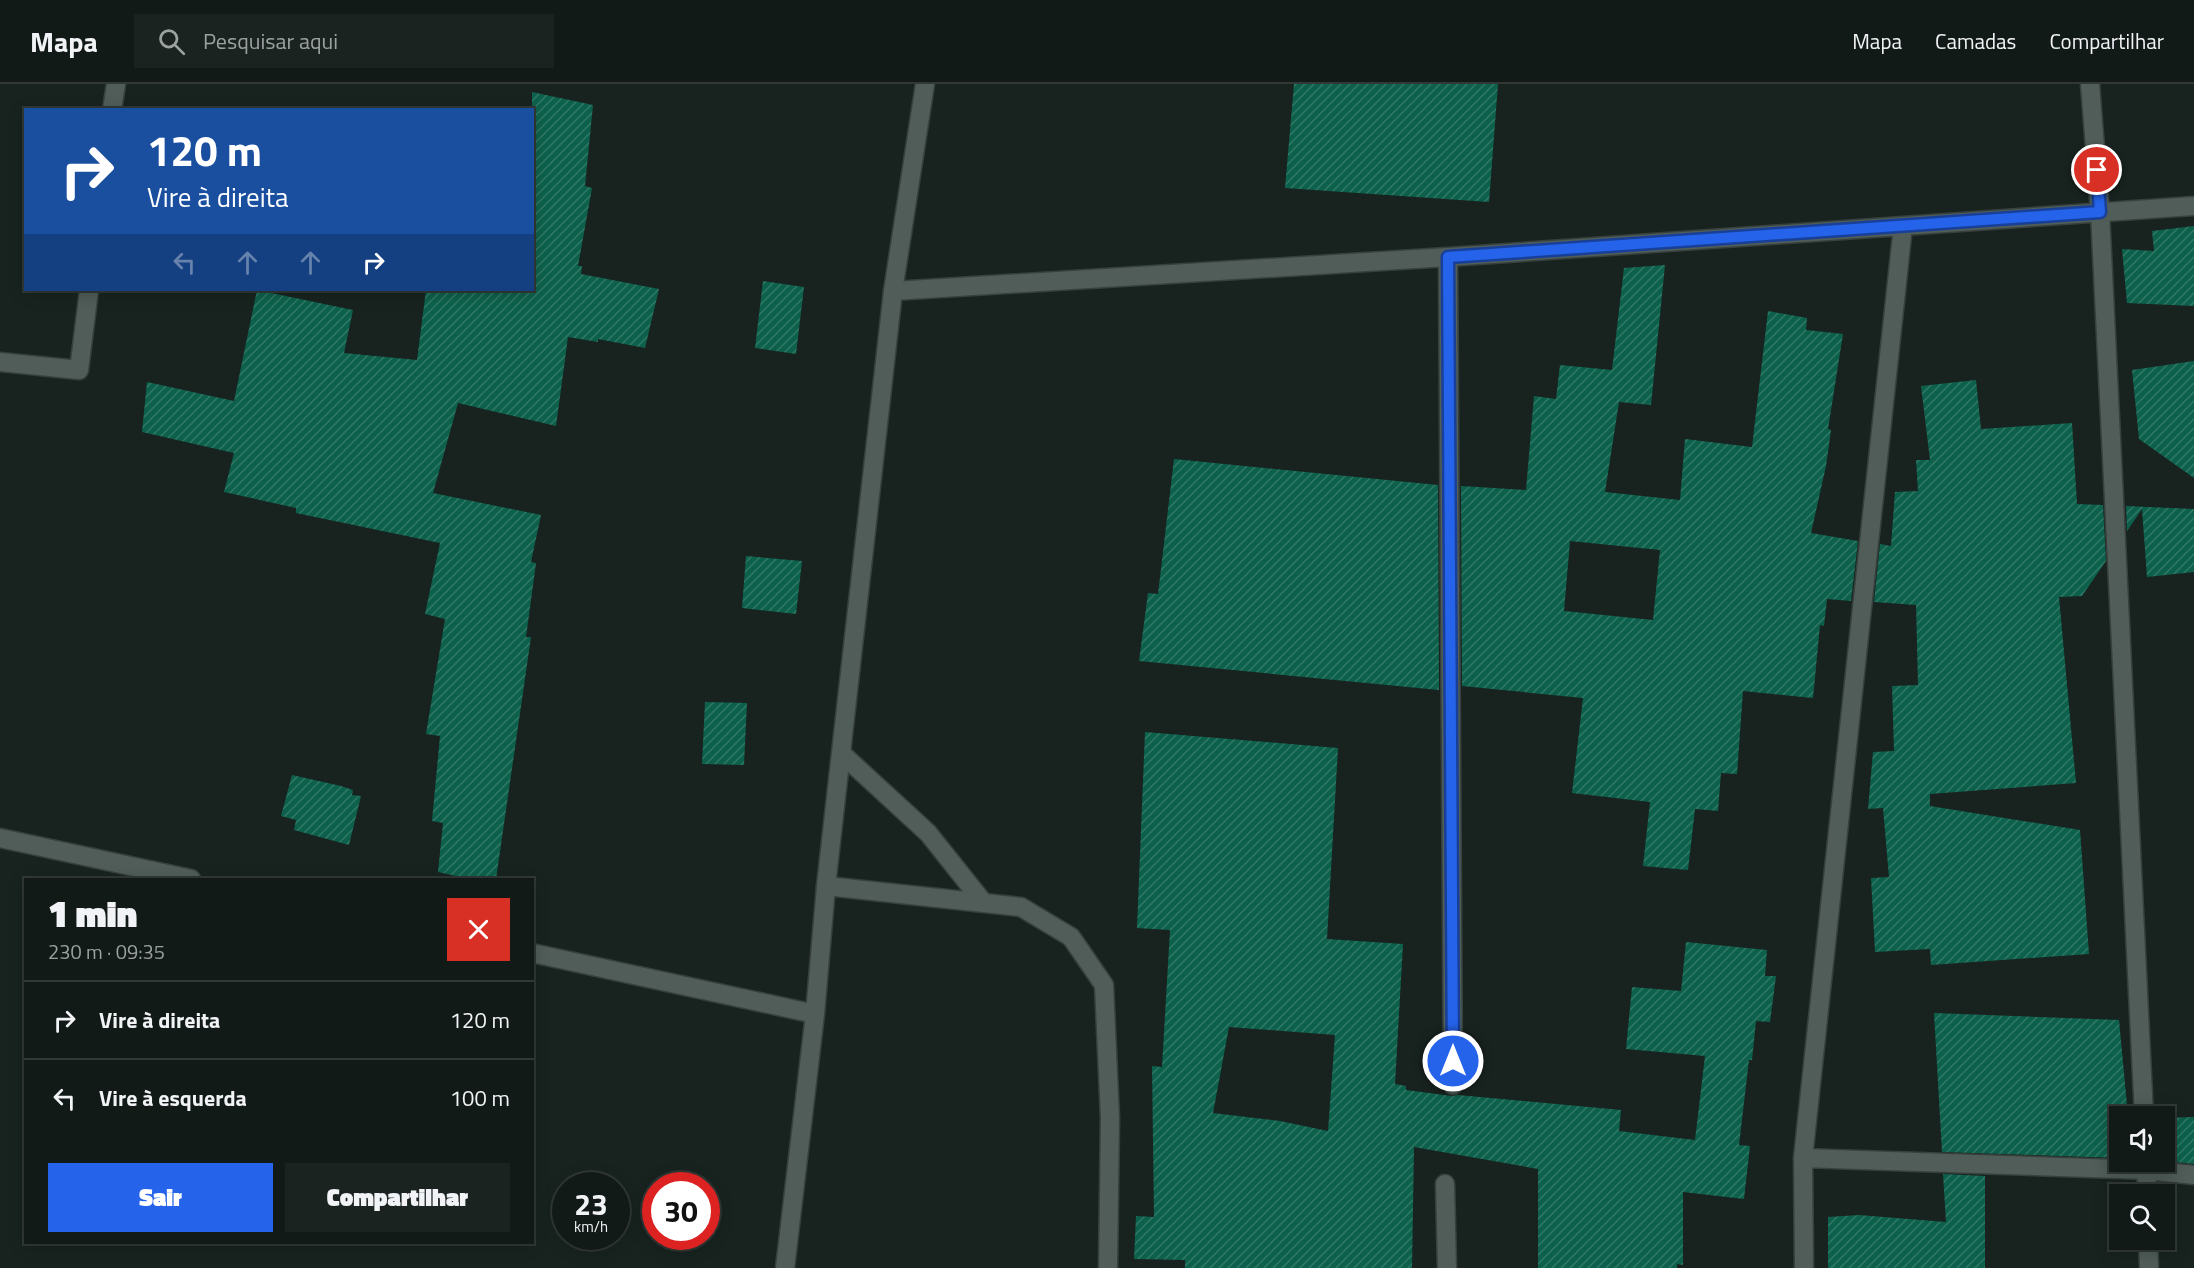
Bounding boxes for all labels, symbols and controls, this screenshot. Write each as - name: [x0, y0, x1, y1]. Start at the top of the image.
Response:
- search box: [134, 14, 554, 68]
- text: Mapa: [30, 20, 98, 63]
- text: Pesquisar aqui: [203, 24, 338, 58]
- icon: search: [155, 25, 188, 58]
- text: Mapa: [1852, 25, 1902, 57]
- text: Camadas: [1935, 25, 2016, 57]
- text: Compartilhar: [2049, 25, 2164, 57]
- text: 120 m: [147, 118, 262, 182]
- icon: right: [48, 132, 126, 210]
- pin: [2071, 144, 2122, 195]
- icon: arrive: [2080, 153, 2113, 186]
- text: Vire à direita: [147, 176, 289, 217]
- icon: left: [168, 246, 201, 279]
- icon: ahead: [231, 246, 264, 279]
- icon: ahead: [294, 246, 327, 279]
- icon: right: [357, 246, 390, 279]
- text: 1 min: [48, 886, 137, 941]
- button: close: [447, 898, 510, 961]
- text: 230 m · 09:35: [48, 936, 165, 967]
- text: Vire à direita: [99, 1003, 220, 1037]
- text: 120 m: [450, 1003, 510, 1037]
- icon: right: [48, 1004, 81, 1037]
- position arrow: [1421, 1029, 1485, 1093]
- text: Vire à esquerda: [99, 1081, 247, 1115]
- text: 100 m: [450, 1081, 510, 1115]
- icon: left: [48, 1082, 81, 1115]
- map controls: [2109, 1106, 2175, 1250]
- button: sound: [2109, 1106, 2175, 1172]
- button: Sair: [48, 1163, 273, 1232]
- button: Compartilhar: [285, 1163, 510, 1232]
- speed limit sign: 30: [642, 1172, 720, 1250]
- text: 23: [574, 1181, 608, 1227]
- button: search: [2109, 1184, 2175, 1250]
- text: km/h: [574, 1215, 608, 1238]

